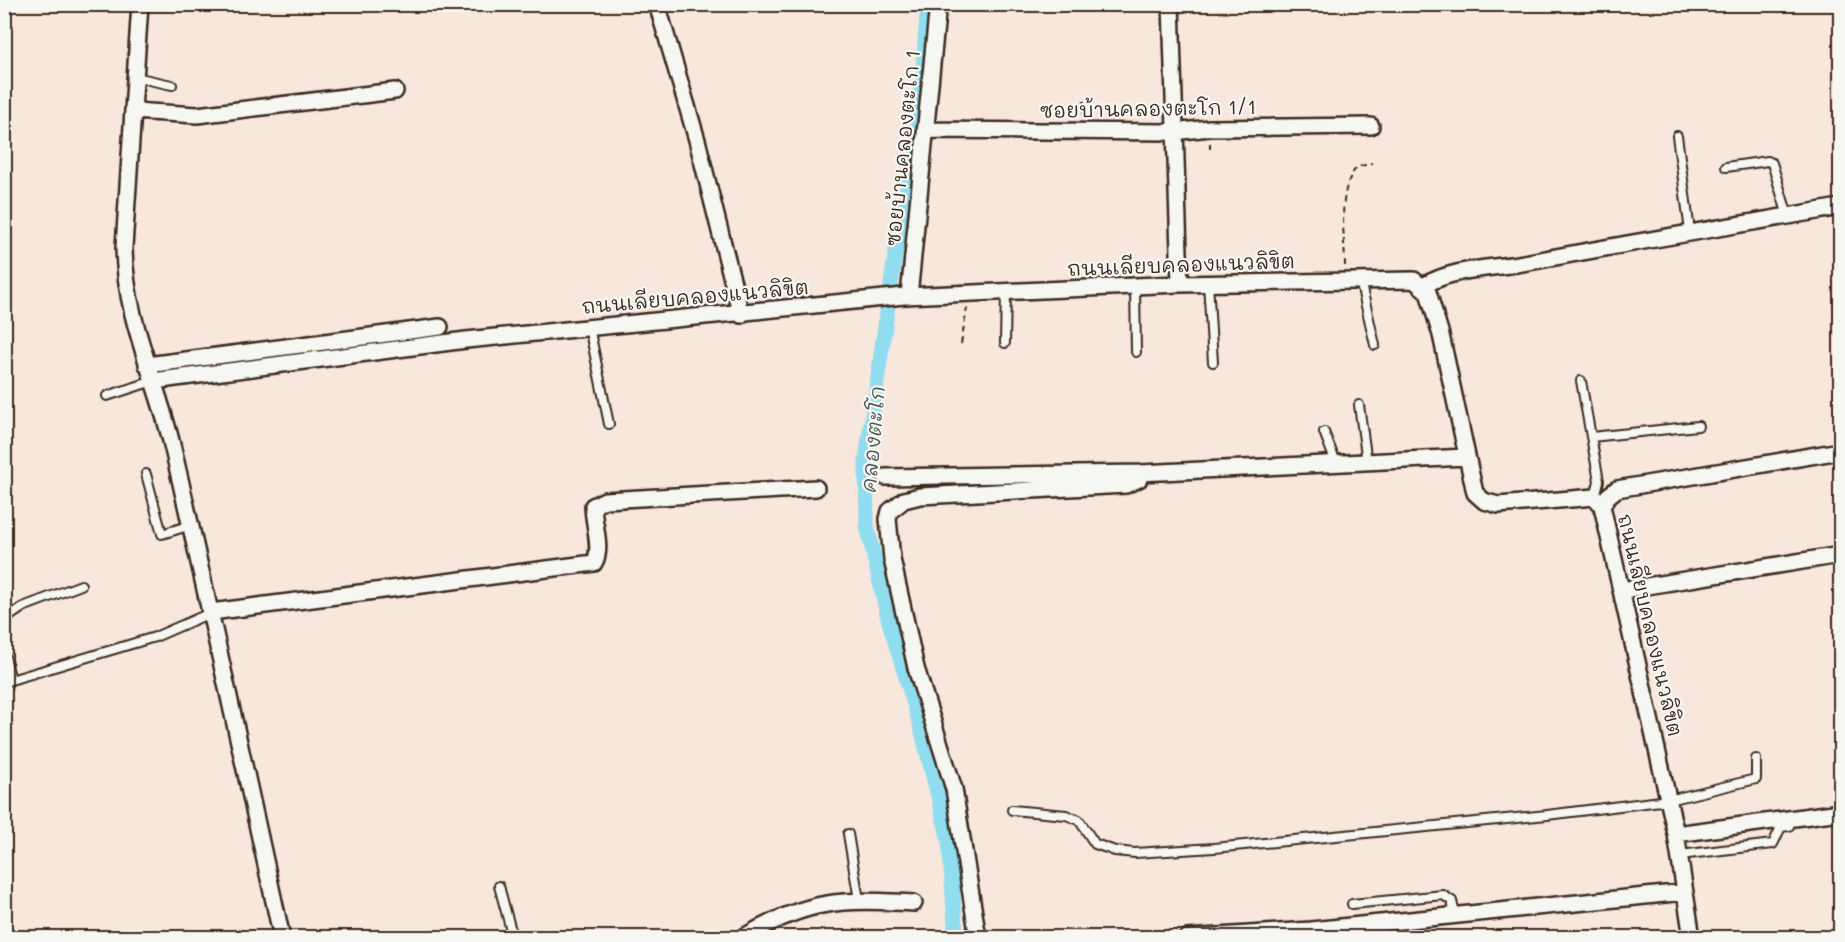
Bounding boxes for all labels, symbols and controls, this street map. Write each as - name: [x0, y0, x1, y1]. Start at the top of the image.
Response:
- street label: ซอยบ้านคลองตะโก 1: [879, 48, 925, 248]
- street label: ซอยบ้านคลองตะโก 1/1: [1039, 93, 1257, 123]
- street label: ถนนเลียบคลองแนวลิขิต: [1067, 247, 1295, 281]
- street label: ถนนเลียบคลองแนวลิขิต: [580, 273, 810, 319]
- water label: คลองตะโก: [854, 384, 890, 494]
- street label: ถนนเลียบคลองแนวลิขิต: [1613, 511, 1689, 739]

